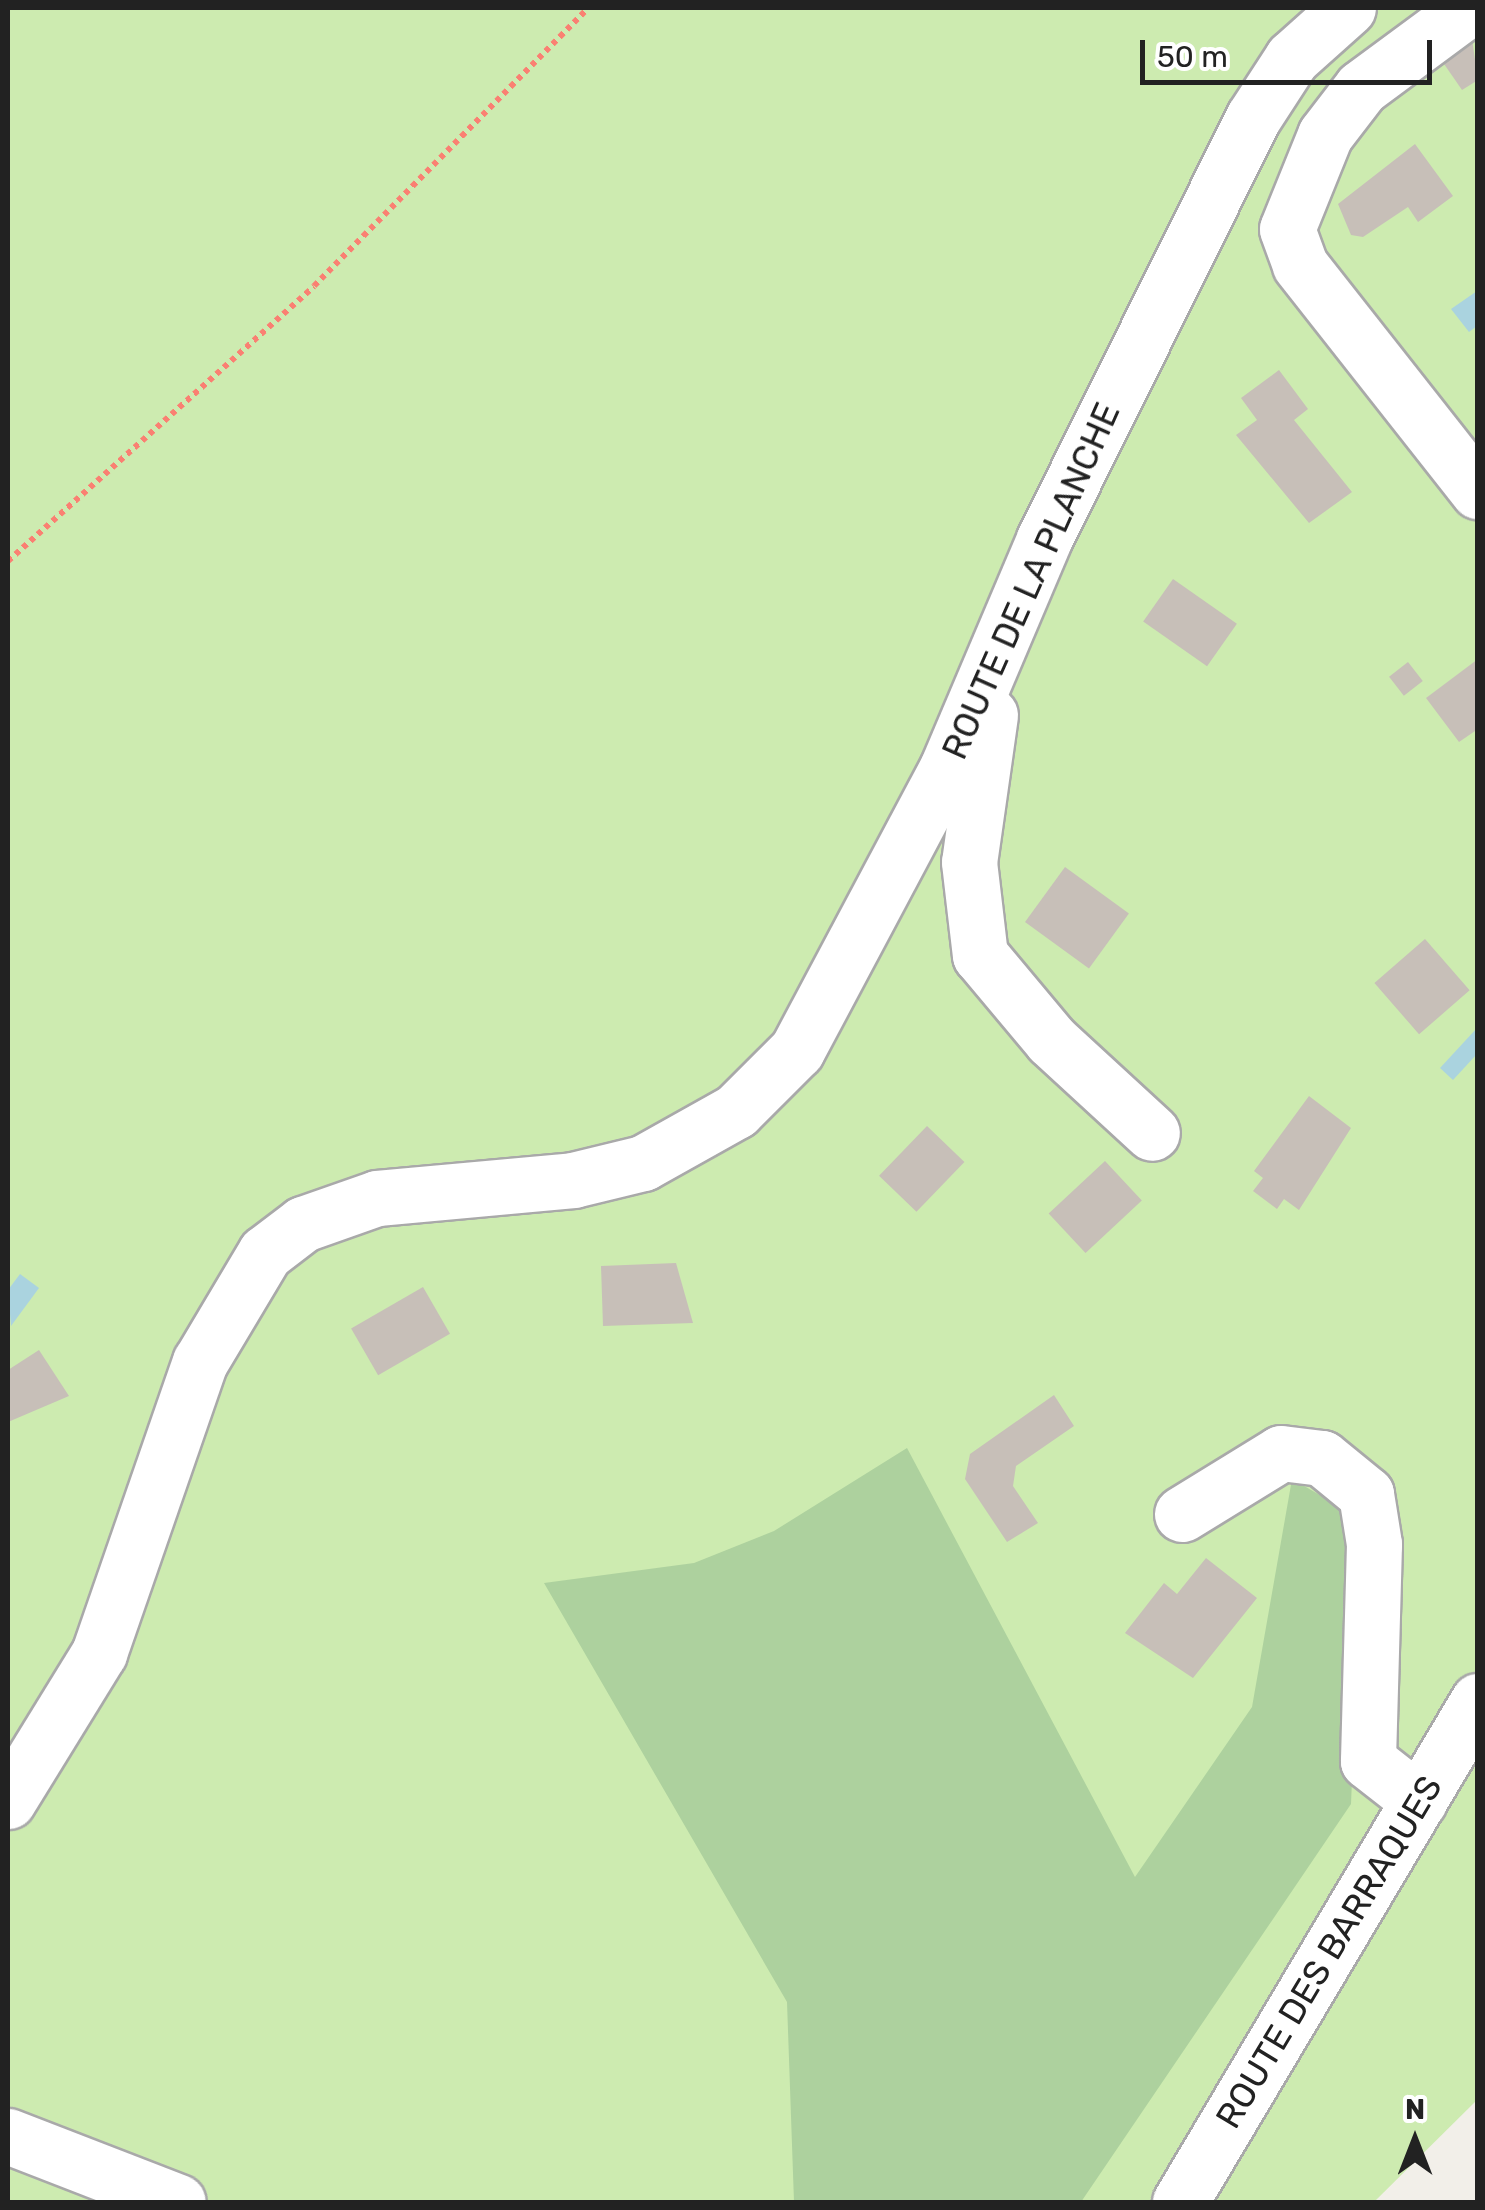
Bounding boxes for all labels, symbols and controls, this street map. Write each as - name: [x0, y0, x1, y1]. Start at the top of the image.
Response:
- scale bar: [1145, 20, 1438, 82]
- text: 50 m: [1157, 39, 1228, 75]
- street label: ROUTE DE LA PLANCHE: [933, 396, 1129, 766]
- street label: ROUTE DES BARRAQUES: [1207, 1768, 1451, 2136]
- north arrow: [1365, 2090, 1465, 2190]
- text: N: [1405, 2093, 1425, 2126]

